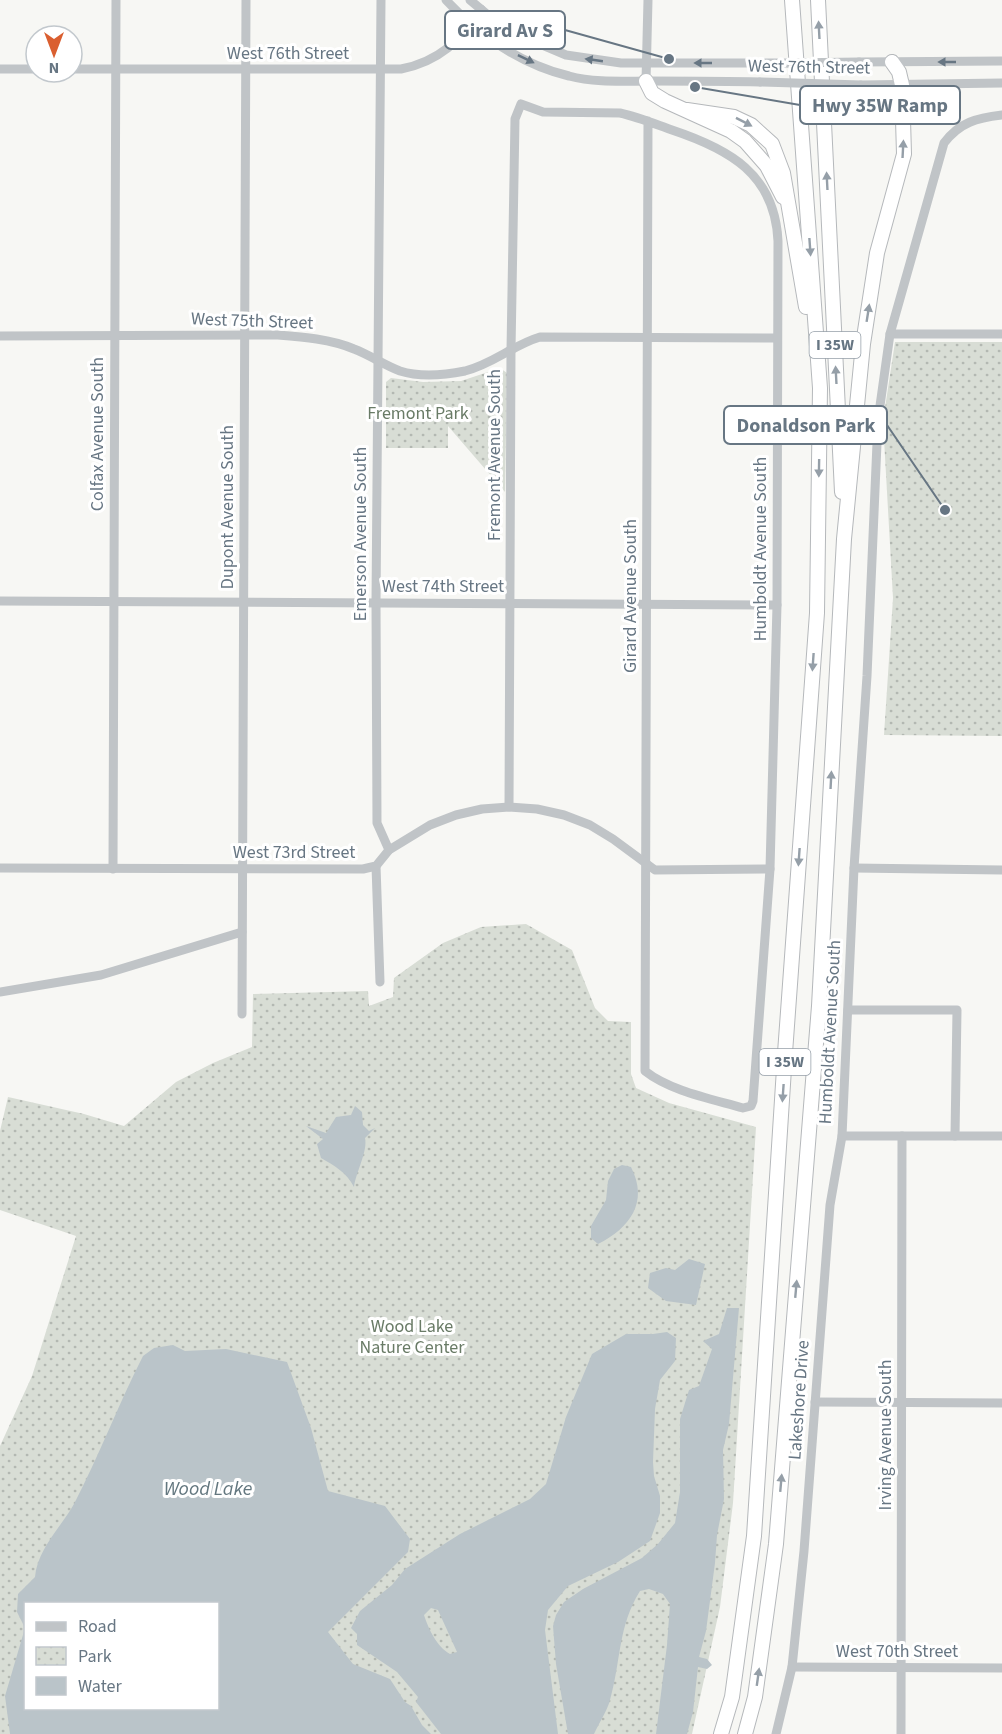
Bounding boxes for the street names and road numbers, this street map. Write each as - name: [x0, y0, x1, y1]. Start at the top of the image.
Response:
- street label: West 76th Street: [227, 41, 349, 66]
- street label: West 76th Street: [748, 53, 870, 81]
- street label: West 75th Street: [190, 306, 314, 336]
- road number: I 35W: [810, 332, 860, 358]
- street label: Colfax Avenue South: [85, 357, 110, 511]
- street label: Fremont Avenue South: [482, 369, 507, 541]
- street label: Dupont Avenue South: [215, 425, 240, 589]
- street label: Emerson Avenue South: [348, 447, 373, 621]
- street label: Humboldt Avenue South: [748, 457, 773, 641]
- street label: Girard Avenue South: [618, 519, 643, 673]
- street label: West 74th Street: [382, 574, 504, 599]
- street label: West 73rd Street: [233, 840, 355, 865]
- street label: Humboldt Avenue South: [813, 939, 847, 1125]
- road number: I 35W: [760, 1049, 810, 1075]
- street label: Lakeshore Drive: [782, 1339, 816, 1461]
- street label: Irving Avenue South: [873, 1360, 898, 1510]
- street label: West 70th Street: [836, 1639, 958, 1664]

